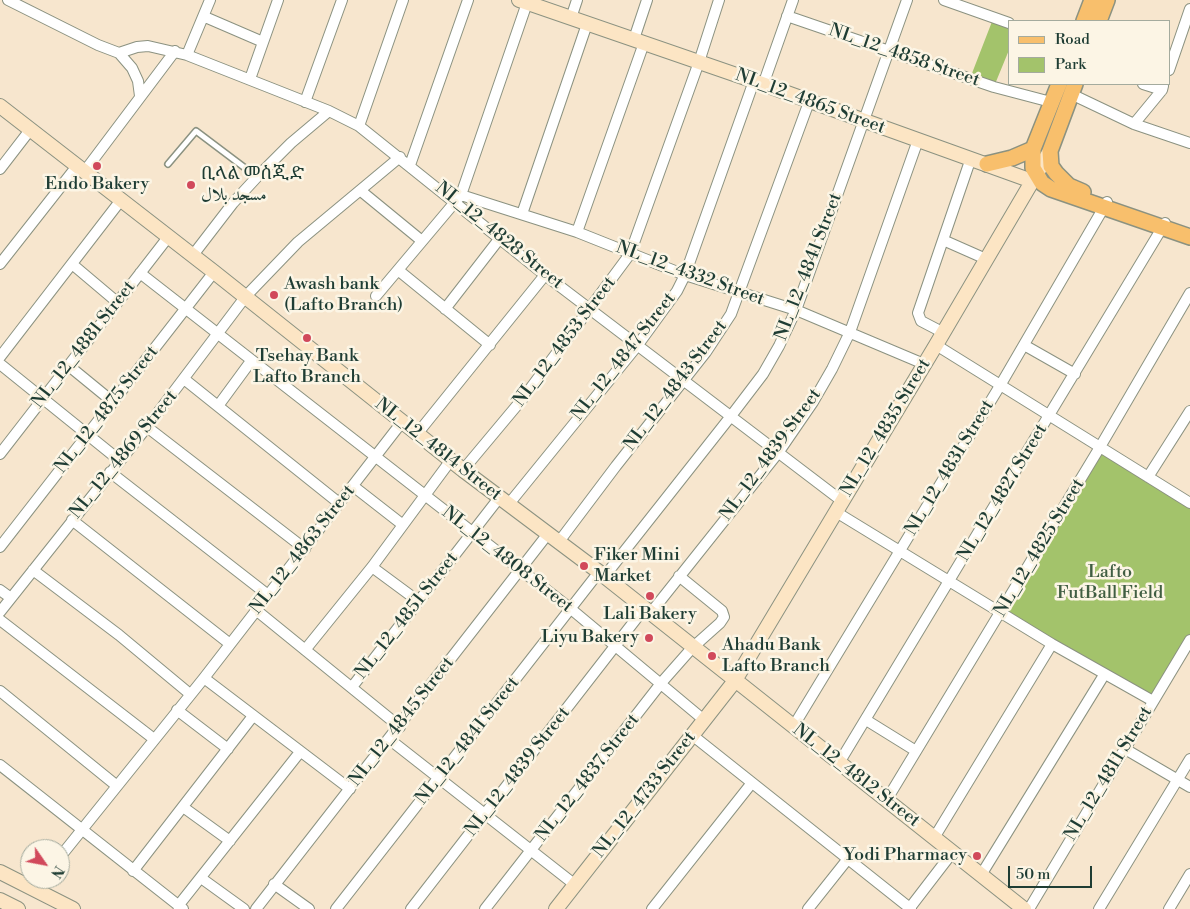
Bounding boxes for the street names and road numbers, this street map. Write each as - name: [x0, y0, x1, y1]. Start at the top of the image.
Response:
- street label: NL_12_4858 Street: [826, 20, 982, 92]
- street label: NL_12_4865 Street: [732, 65, 888, 139]
- street label: NL_12_4828 Street: [431, 178, 567, 294]
- street label: NL_12_4841 Street: [771, 190, 847, 344]
- street label: NL_12_4332 Street: [613, 237, 767, 311]
- street label: NL_12_4853 Street: [509, 273, 621, 411]
- street label: NL_12_4881 Street: [28, 277, 140, 413]
- street label: NL_12_4847 Street: [567, 289, 681, 425]
- street label: NL_12_4843 Street: [620, 316, 732, 456]
- street label: NL_12_4875 Street: [51, 342, 163, 478]
- street label: NL_12_4835 Street: [836, 355, 936, 501]
- street label: NL_12_4839 Street: [716, 385, 826, 525]
- street label: NL_12_4869 Street: [66, 386, 182, 524]
- street label: NL_12_4814 Street: [370, 394, 506, 506]
- street label: NL_12_4831 Street: [901, 396, 999, 540]
- street label: NL_12_4827 Street: [953, 420, 1053, 566]
- street label: NL_12_4825 Street: [990, 475, 1090, 621]
- street label: NL_12_4863 Street: [246, 481, 360, 619]
- street label: NL_12_4808 Street: [437, 502, 577, 618]
- street label: NL_12_4851 Street: [351, 548, 463, 684]
- street label: NL_12_4845 Street: [345, 653, 459, 791]
- street label: NL_12_4841 Street: [411, 673, 525, 809]
- street label: NL_12_4839 Street: [461, 703, 575, 841]
- street label: NL_12_4811 Street: [1060, 703, 1158, 845]
- street label: NL_12_4837 Street: [531, 710, 645, 846]
- street label: NL_12_4812 Street: [788, 720, 924, 832]
- street label: NL_12_4733 Street: [589, 728, 701, 862]

